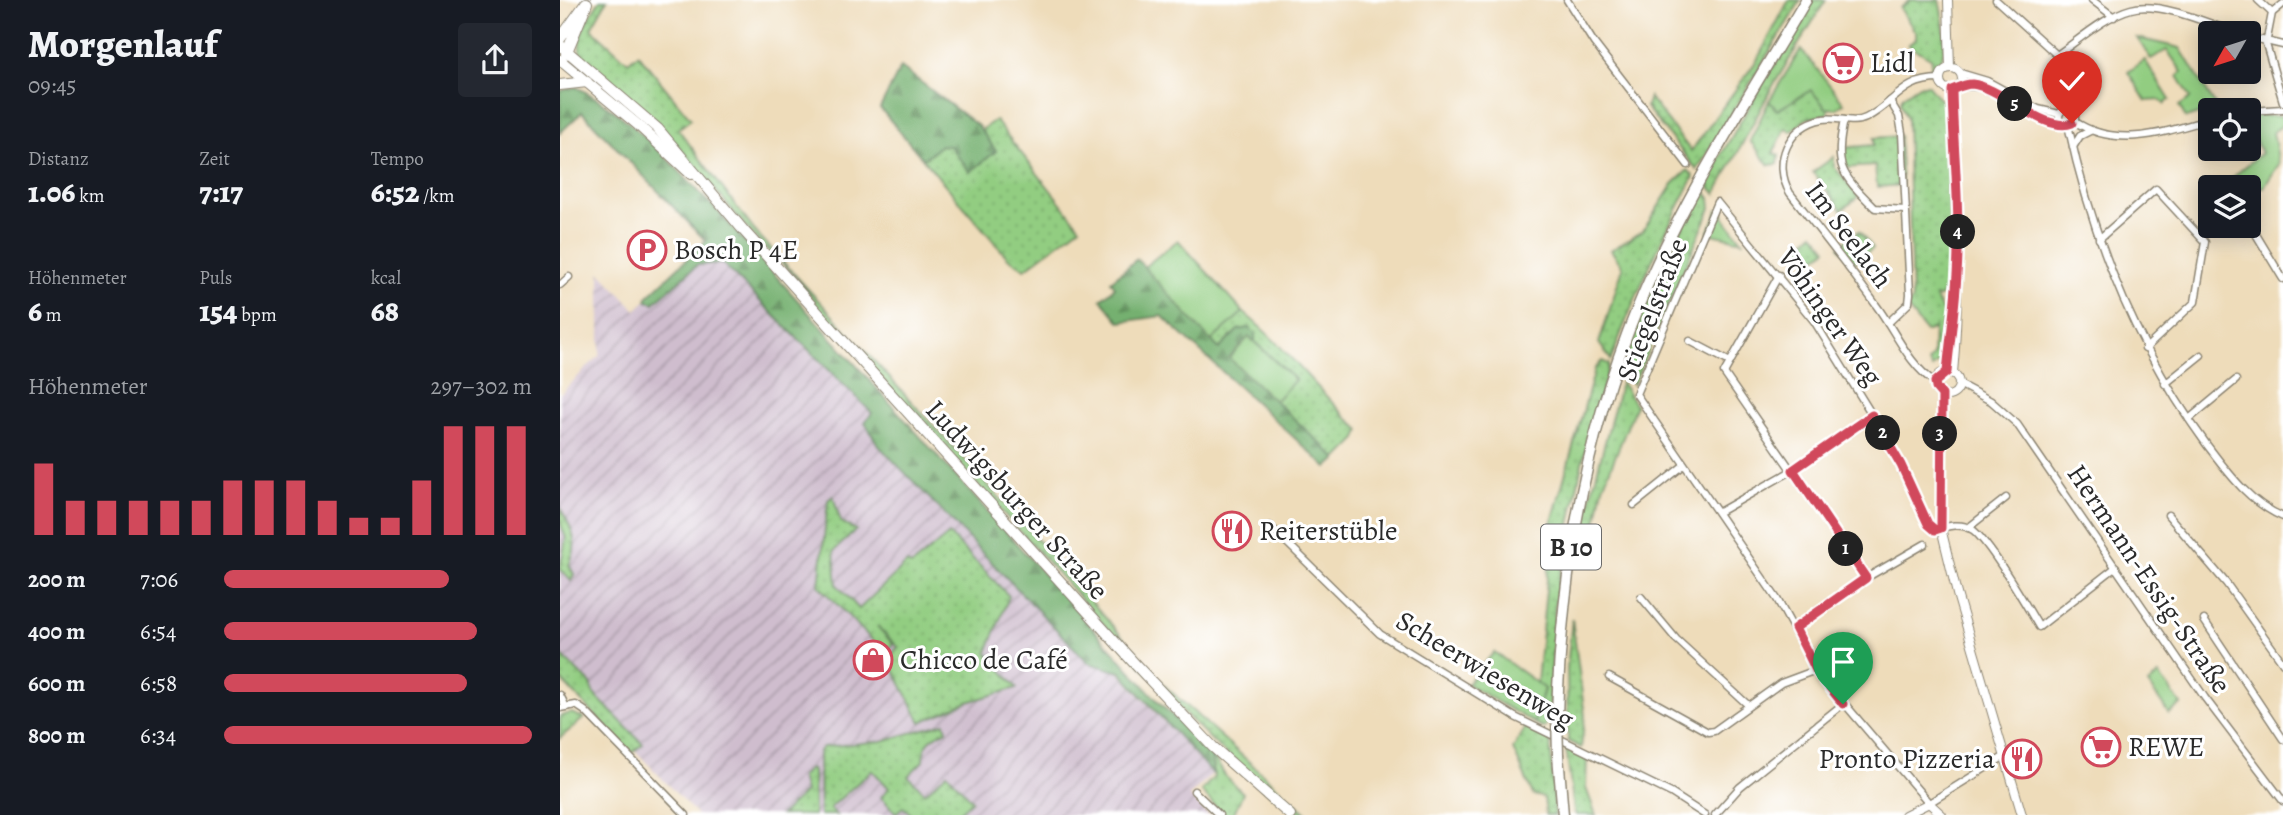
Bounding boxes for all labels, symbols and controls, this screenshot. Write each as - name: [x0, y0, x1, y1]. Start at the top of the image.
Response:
- text: Morgenlauf: [28, 18, 218, 70]
- north arrow: [2198, 21, 2261, 84]
- map controls: [2198, 21, 2261, 238]
- button: share: [458, 23, 532, 97]
- supermarket icon: Lidl: [1822, 42, 1864, 84]
- place label: Lidl: [1870, 44, 1914, 82]
- pin: [2042, 51, 2102, 123]
- icon: check: [2053, 62, 2091, 100]
- text: 09:45: [28, 70, 77, 101]
- pin: 5: [1998, 86, 2032, 122]
- text: 5: [2010, 90, 2019, 116]
- button: locate: [2198, 98, 2261, 161]
- text: Distanz: [28, 146, 89, 172]
- text: Zeit: [199, 146, 230, 172]
- text: Tempo: [371, 146, 424, 172]
- text: 1.06: [28, 172, 75, 212]
- text: 7:17: [199, 172, 243, 212]
- text: 6:52: [371, 172, 419, 212]
- street label: Im Seelach: [1796, 174, 1902, 296]
- button: layers: [2198, 175, 2261, 238]
- text: km: [75, 183, 104, 209]
- text: /km: [419, 183, 455, 209]
- pin: 4: [1940, 215, 1976, 250]
- text: 4: [1953, 218, 1962, 244]
- parking icon: Bosch P 4E: [626, 229, 668, 271]
- place label: Bosch P 4E: [674, 231, 798, 269]
- street label: Stiegelstraße: [1607, 233, 1697, 387]
- street label: Vöhinger Weg: [1768, 240, 1892, 394]
- text: Höhenmeter: [28, 265, 127, 291]
- text: Puls: [199, 265, 232, 291]
- text: kcal: [371, 265, 401, 291]
- text: 6: [28, 291, 42, 331]
- text: 154: [199, 291, 237, 331]
- text: 68: [371, 291, 399, 331]
- text: m: [42, 302, 62, 328]
- text: bpm: [237, 302, 277, 328]
- text: Höhenmeter: [28, 371, 148, 402]
- text: 297–302 m: [431, 371, 532, 402]
- street label: Ludwigsburger Straße: [917, 392, 1117, 608]
- pin: 2: [1866, 416, 1900, 450]
- pin: 3: [1922, 416, 1958, 452]
- text: 2: [1878, 419, 1887, 445]
- text: 3: [1935, 420, 1944, 446]
- street label: Hermann-Essig-Straße: [2058, 457, 2240, 701]
- restaurant icon: Reiterstüble: [1211, 510, 1253, 552]
- place label: Reiterstüble: [1259, 512, 1397, 550]
- road number: B 10: [1541, 524, 1601, 569]
- pin: 1: [1828, 532, 1864, 566]
- text: 1: [1842, 535, 1849, 561]
- text: 200 m: [28, 564, 86, 595]
- text: 7:06: [140, 564, 178, 595]
- street label: Scheerwiesenweg: [1389, 602, 1581, 738]
- text: 400 m: [28, 616, 85, 647]
- text: 6:54: [140, 616, 176, 647]
- pin: [1813, 632, 1873, 704]
- shop icon: Chicco de Café: [852, 639, 894, 681]
- place label: Chicco de Café: [900, 641, 1068, 679]
- icon: arrive: [1824, 643, 1862, 681]
- text: 600 m: [28, 668, 85, 699]
- text: 6:58: [140, 668, 177, 699]
- text: 800 m: [28, 720, 85, 751]
- text: 6:34: [140, 720, 176, 751]
- supermarket icon: REWE: [2080, 726, 2122, 768]
- place label: REWE: [2128, 728, 2204, 766]
- restaurant icon: Pronto Pizzeria: [2001, 738, 2043, 780]
- place label: Pronto Pizzeria: [1818, 740, 1995, 778]

